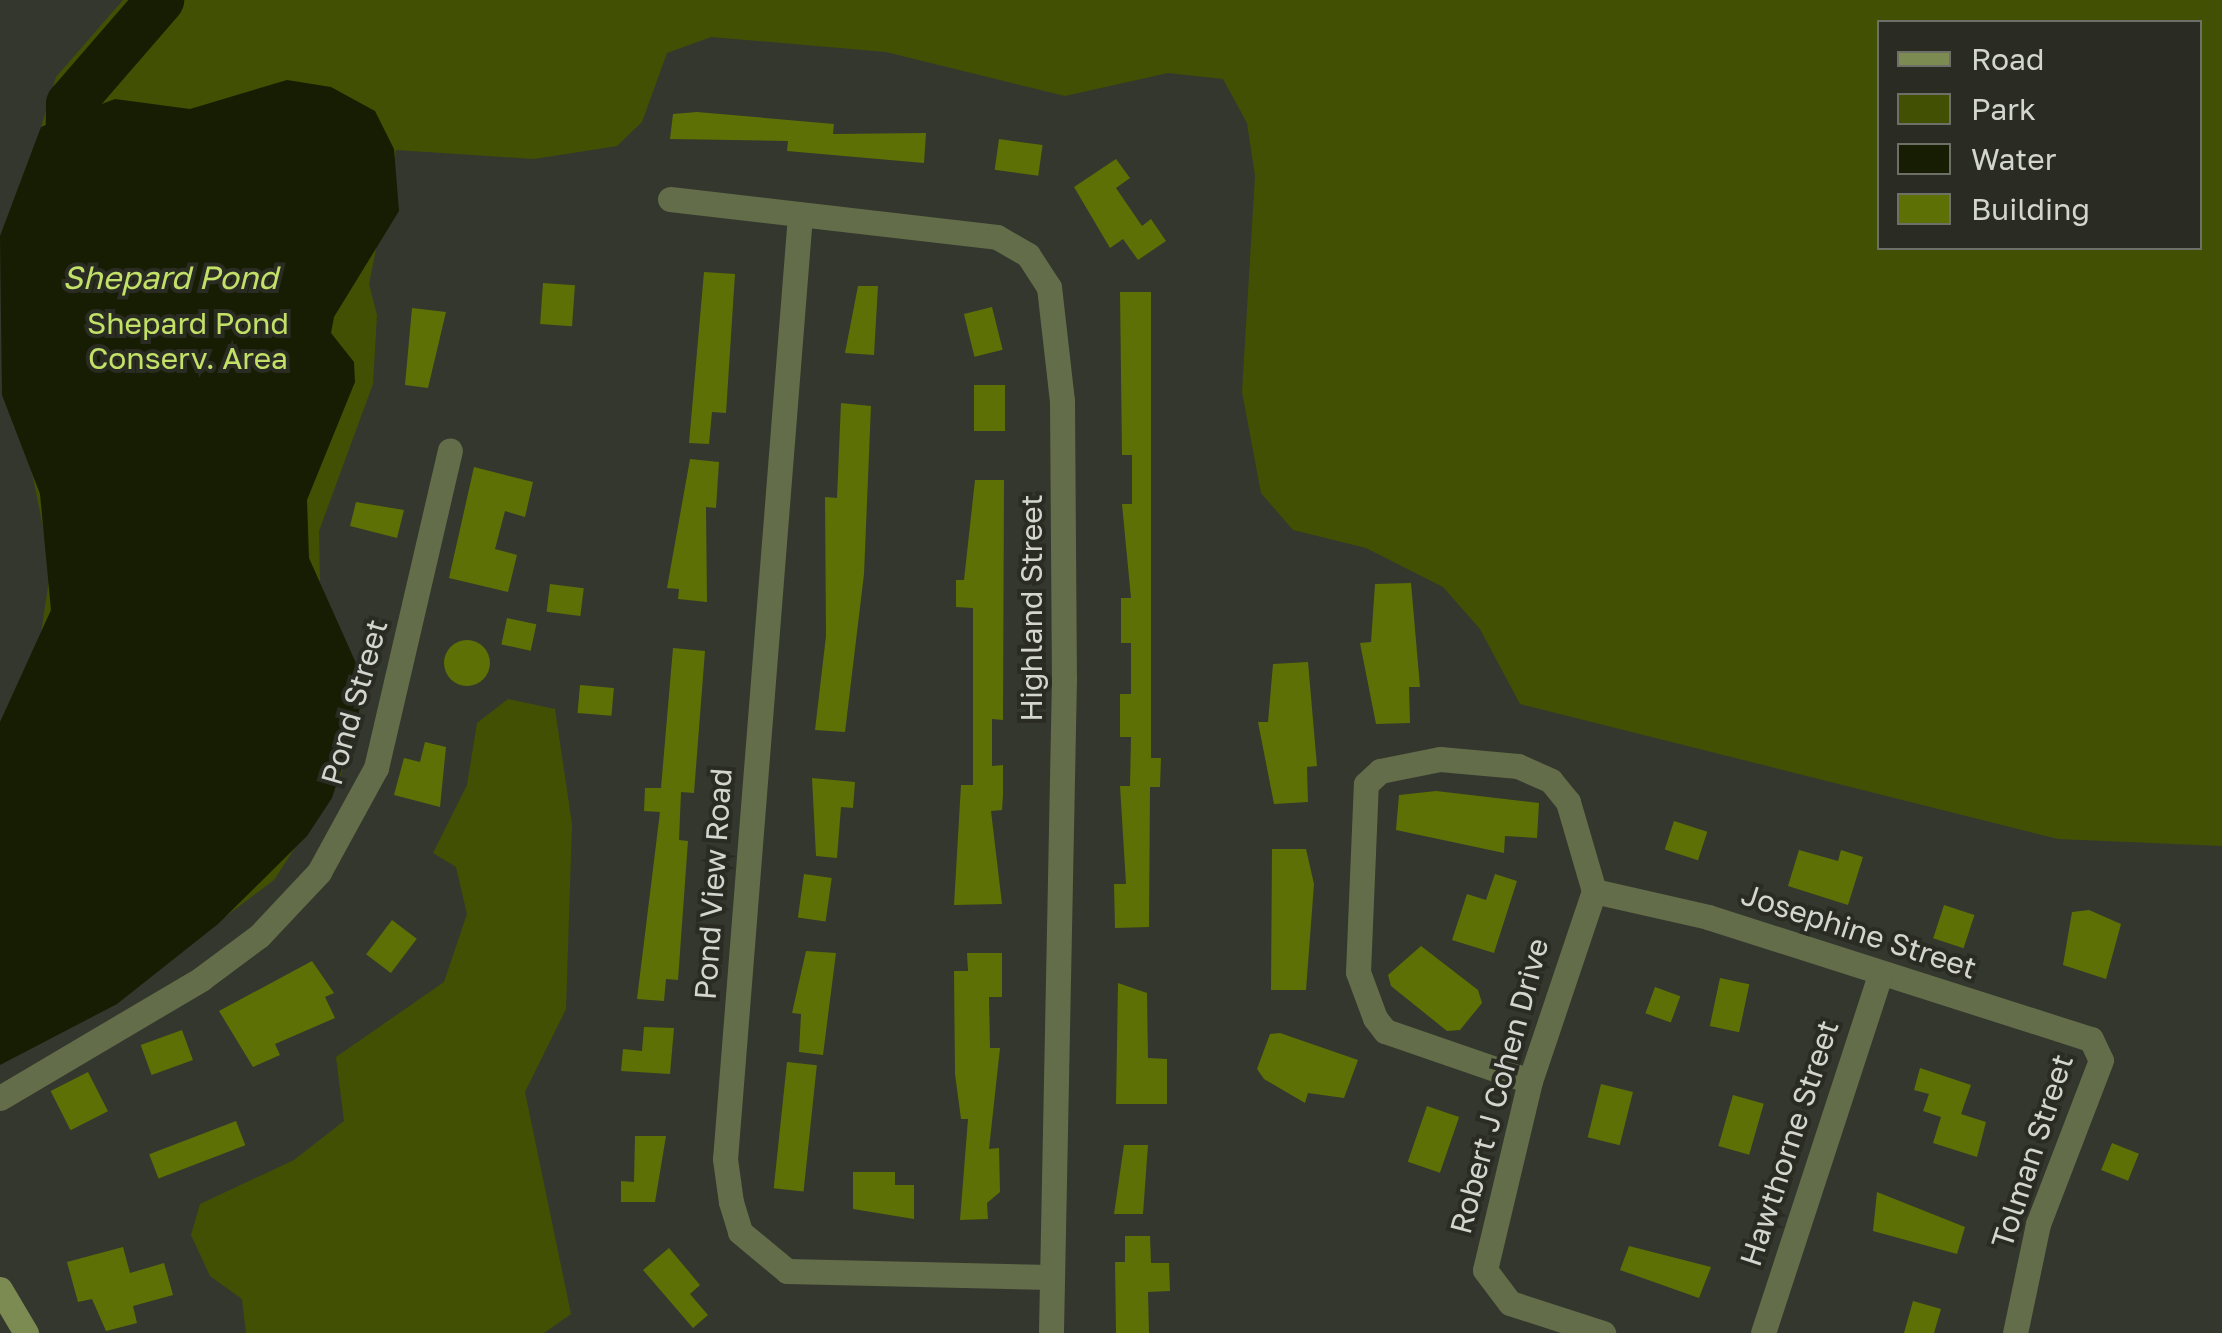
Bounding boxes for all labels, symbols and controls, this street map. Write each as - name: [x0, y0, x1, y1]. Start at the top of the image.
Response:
- legend: [1877, 20, 2202, 250]
- text: Road: [1971, 41, 2045, 77]
- text: Park: [1971, 91, 2036, 127]
- text: Water: [1971, 141, 2056, 177]
- text: Building: [1971, 191, 2090, 227]
- water label: Shepard Pond: [62, 258, 278, 296]
- park label: Shepard Pond Conserv. Area: [87, 305, 289, 376]
- street label: Highland Street: [1013, 494, 1049, 722]
- street label: Pond Street: [313, 615, 395, 789]
- street label: Pond View Road: [687, 767, 739, 1001]
- street label: Josephine Street: [1737, 876, 1981, 986]
- street label: Robert J Cohen Drive: [1442, 934, 1556, 1238]
- street label: Hawthorne Street: [1732, 1015, 1846, 1271]
- street label: Tolman Street: [1984, 1049, 2080, 1253]

